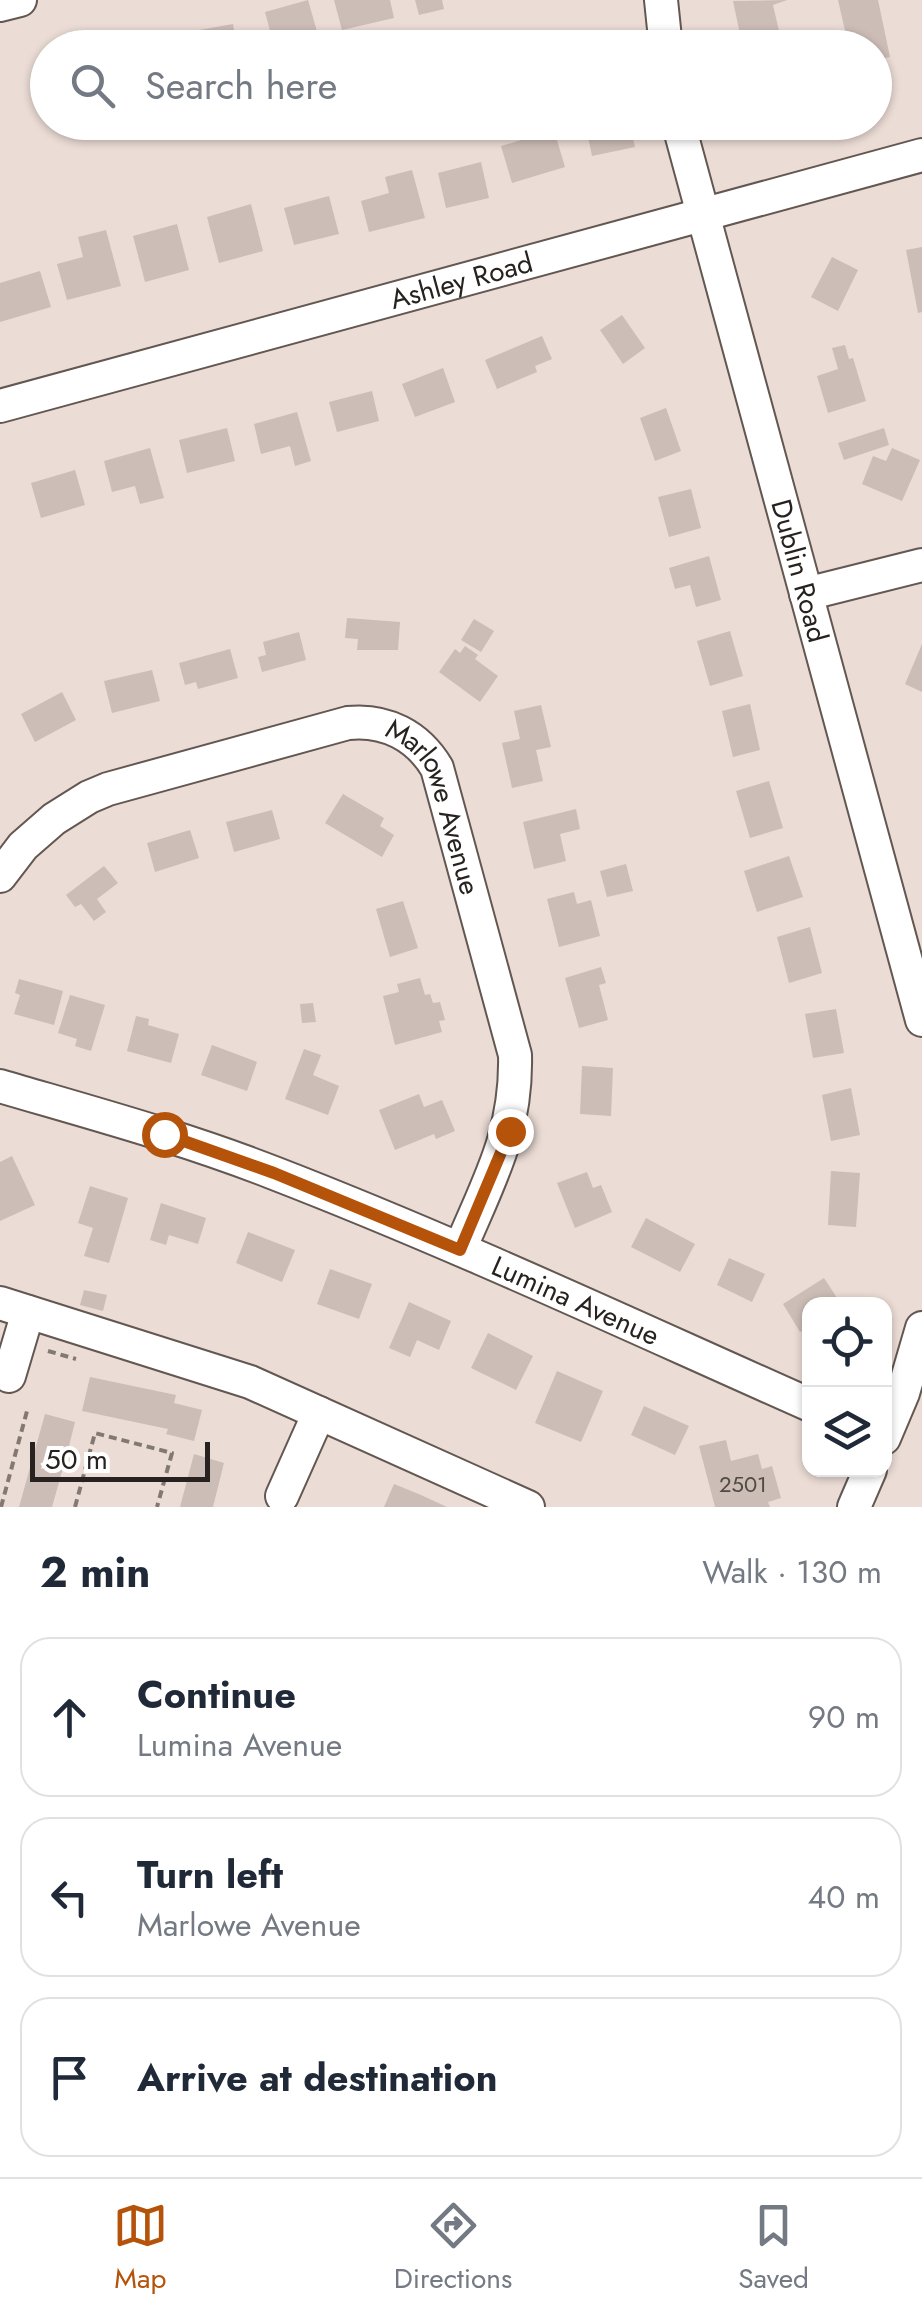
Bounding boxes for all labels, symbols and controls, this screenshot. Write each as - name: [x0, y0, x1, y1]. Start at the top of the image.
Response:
- search box: [30, 30, 892, 140]
- icon: search: [65, 58, 120, 113]
- text: Search here: [145, 58, 337, 113]
- street label: Ashley Road: [385, 242, 537, 320]
- street label: Dublin Road: [760, 495, 838, 647]
- street label: Marlowe Avenue: [379, 708, 491, 899]
- route end: [488, 1109, 534, 1155]
- route start: [142, 1112, 188, 1158]
- street label: Lumina Avenue: [485, 1246, 666, 1356]
- map controls: [802, 1297, 892, 1477]
- button: locate: [802, 1297, 892, 1387]
- button: layers: [802, 1387, 892, 1477]
- scale bar: [30, 1437, 210, 1482]
- text: 50 m: [45, 1439, 108, 1480]
- house number: 2501: [719, 1468, 767, 1500]
- text: 2 min: [40, 1542, 150, 1603]
- text: Walk · 130 m: [702, 1549, 882, 1595]
- text: Continue: [137, 1667, 296, 1722]
- icon: ahead: [42, 1690, 97, 1745]
- text: 90 m: [808, 1694, 880, 1740]
- text: Lumina Avenue: [137, 1722, 342, 1768]
- text: Turn left: [137, 1847, 283, 1902]
- icon: left: [42, 1870, 97, 1925]
- text: 40 m: [808, 1874, 880, 1920]
- text: Marlowe Avenue: [137, 1902, 361, 1948]
- icon: arrive: [42, 2050, 97, 2105]
- text: Arrive at destination: [137, 2050, 498, 2105]
- tab: Map: [113, 2198, 168, 2299]
- tab: Directions: [394, 2198, 512, 2299]
- tab: Saved: [738, 2198, 809, 2299]

